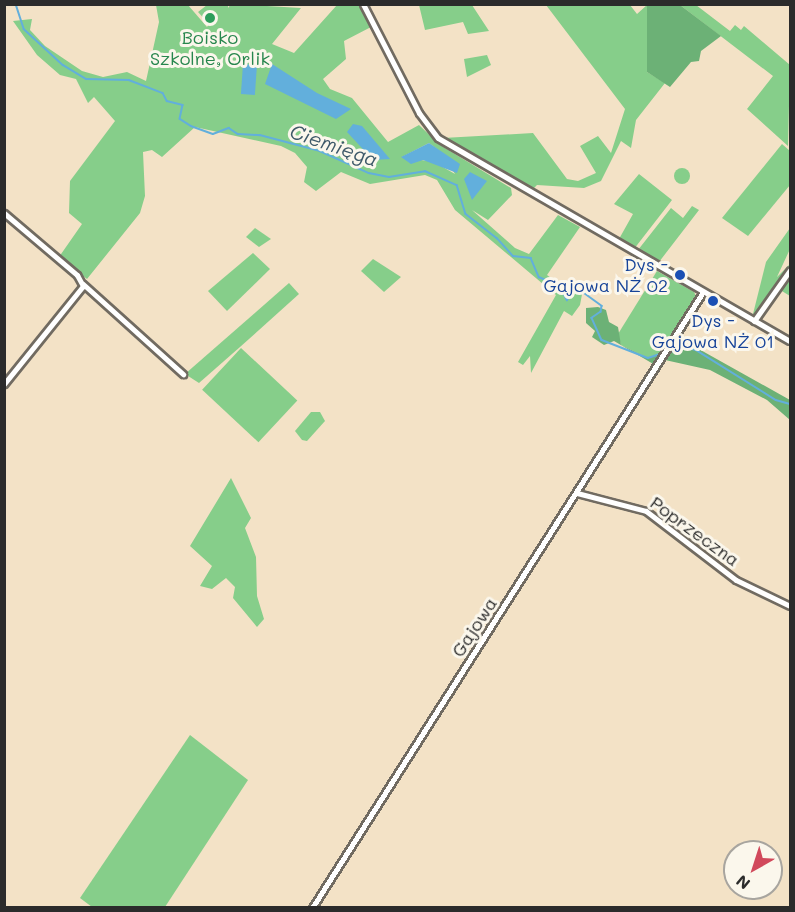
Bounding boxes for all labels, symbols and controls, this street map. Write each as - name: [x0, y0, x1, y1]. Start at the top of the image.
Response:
- marker: Boisko Szkolne, Orlik: [203, 11, 217, 25]
- place label: Boisko Szkolne, Orlik: [150, 27, 270, 70]
- water label: Ciemięga: [287, 119, 381, 171]
- place label: Dys - Gajowa NŻ 02: [543, 254, 668, 296]
- marker: Dys - Gajowa NŻ 02: [673, 268, 687, 282]
- marker: Dys - Gajowa NŻ 01: [706, 294, 720, 308]
- place label: Dys - Gajowa NŻ 01: [652, 310, 774, 352]
- street label: Poprzeczna: [646, 491, 744, 571]
- street label: Gajowa: [447, 593, 501, 661]
- north arrow: [723, 840, 783, 900]
- text: N: [731, 871, 754, 895]

